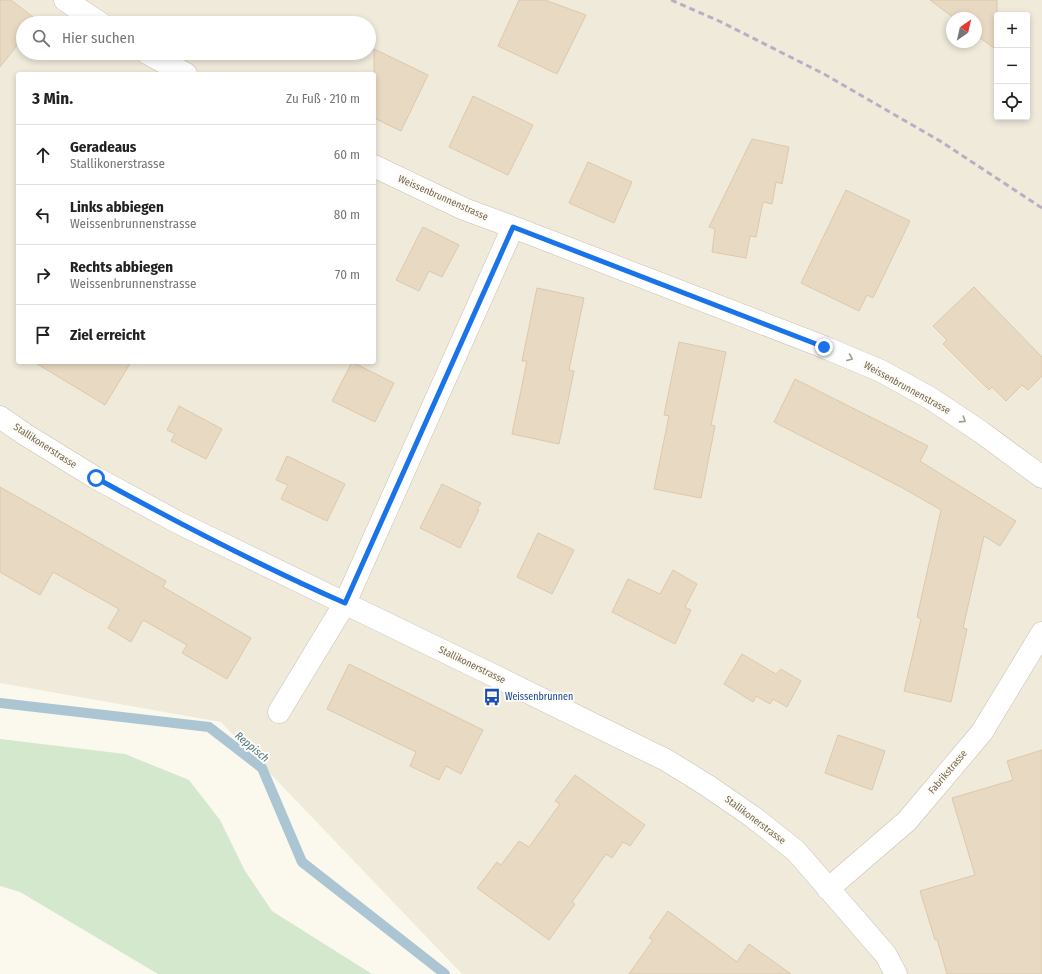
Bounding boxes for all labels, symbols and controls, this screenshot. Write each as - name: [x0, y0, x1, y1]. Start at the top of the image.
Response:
- north arrow: [946, 12, 982, 48]
- map controls: [994, 12, 1030, 120]
- button: +: [994, 12, 1030, 48]
- search box: [16, 16, 376, 60]
- icon: search: [30, 27, 52, 49]
- text: Hier suchen: [62, 29, 135, 47]
- button: −: [994, 48, 1030, 84]
- button: locate: [994, 84, 1030, 120]
- text: 3 Min.: [32, 88, 73, 109]
- text: Zu Fuß · 210 m: [286, 91, 360, 106]
- text: Geradeaus: [70, 138, 136, 156]
- icon: ahead: [32, 144, 54, 166]
- text: 60 m: [334, 147, 360, 162]
- text: Stallikonerstrasse: [70, 156, 165, 171]
- street label: Weissenbrunnenstrasse: [396, 173, 490, 223]
- text: Links abbiegen: [70, 198, 164, 216]
- icon: left: [32, 204, 54, 226]
- text: 80 m: [334, 207, 360, 222]
- text: Weissenbrunnenstrasse: [70, 216, 196, 231]
- text: Rechts abbiegen: [70, 258, 173, 276]
- icon: right: [32, 264, 54, 286]
- text: 70 m: [335, 267, 360, 282]
- text: Weissenbrunnenstrasse: [70, 276, 196, 291]
- icon: arrive: [32, 324, 54, 346]
- text: Ziel erreicht: [70, 326, 145, 344]
- route end: [815, 338, 833, 356]
- one-way arrow: [846, 353, 853, 361]
- street label: Weissenbrunnenstrasse: [862, 359, 952, 417]
- one-way arrow: [959, 415, 966, 423]
- street label: Stallikonerstrasse: [11, 421, 79, 471]
- route start: [87, 469, 105, 487]
- street label: Stallikonerstrasse: [437, 644, 508, 686]
- bus stop icon: Weissenbrunnen: [482, 687, 502, 707]
- place label: Weissenbrunnen: [505, 691, 573, 703]
- water label: Reppisch: [232, 729, 272, 765]
- street label: Fabrikstrasse: [926, 748, 970, 796]
- street label: Stallikonerstrasse: [722, 793, 788, 847]

